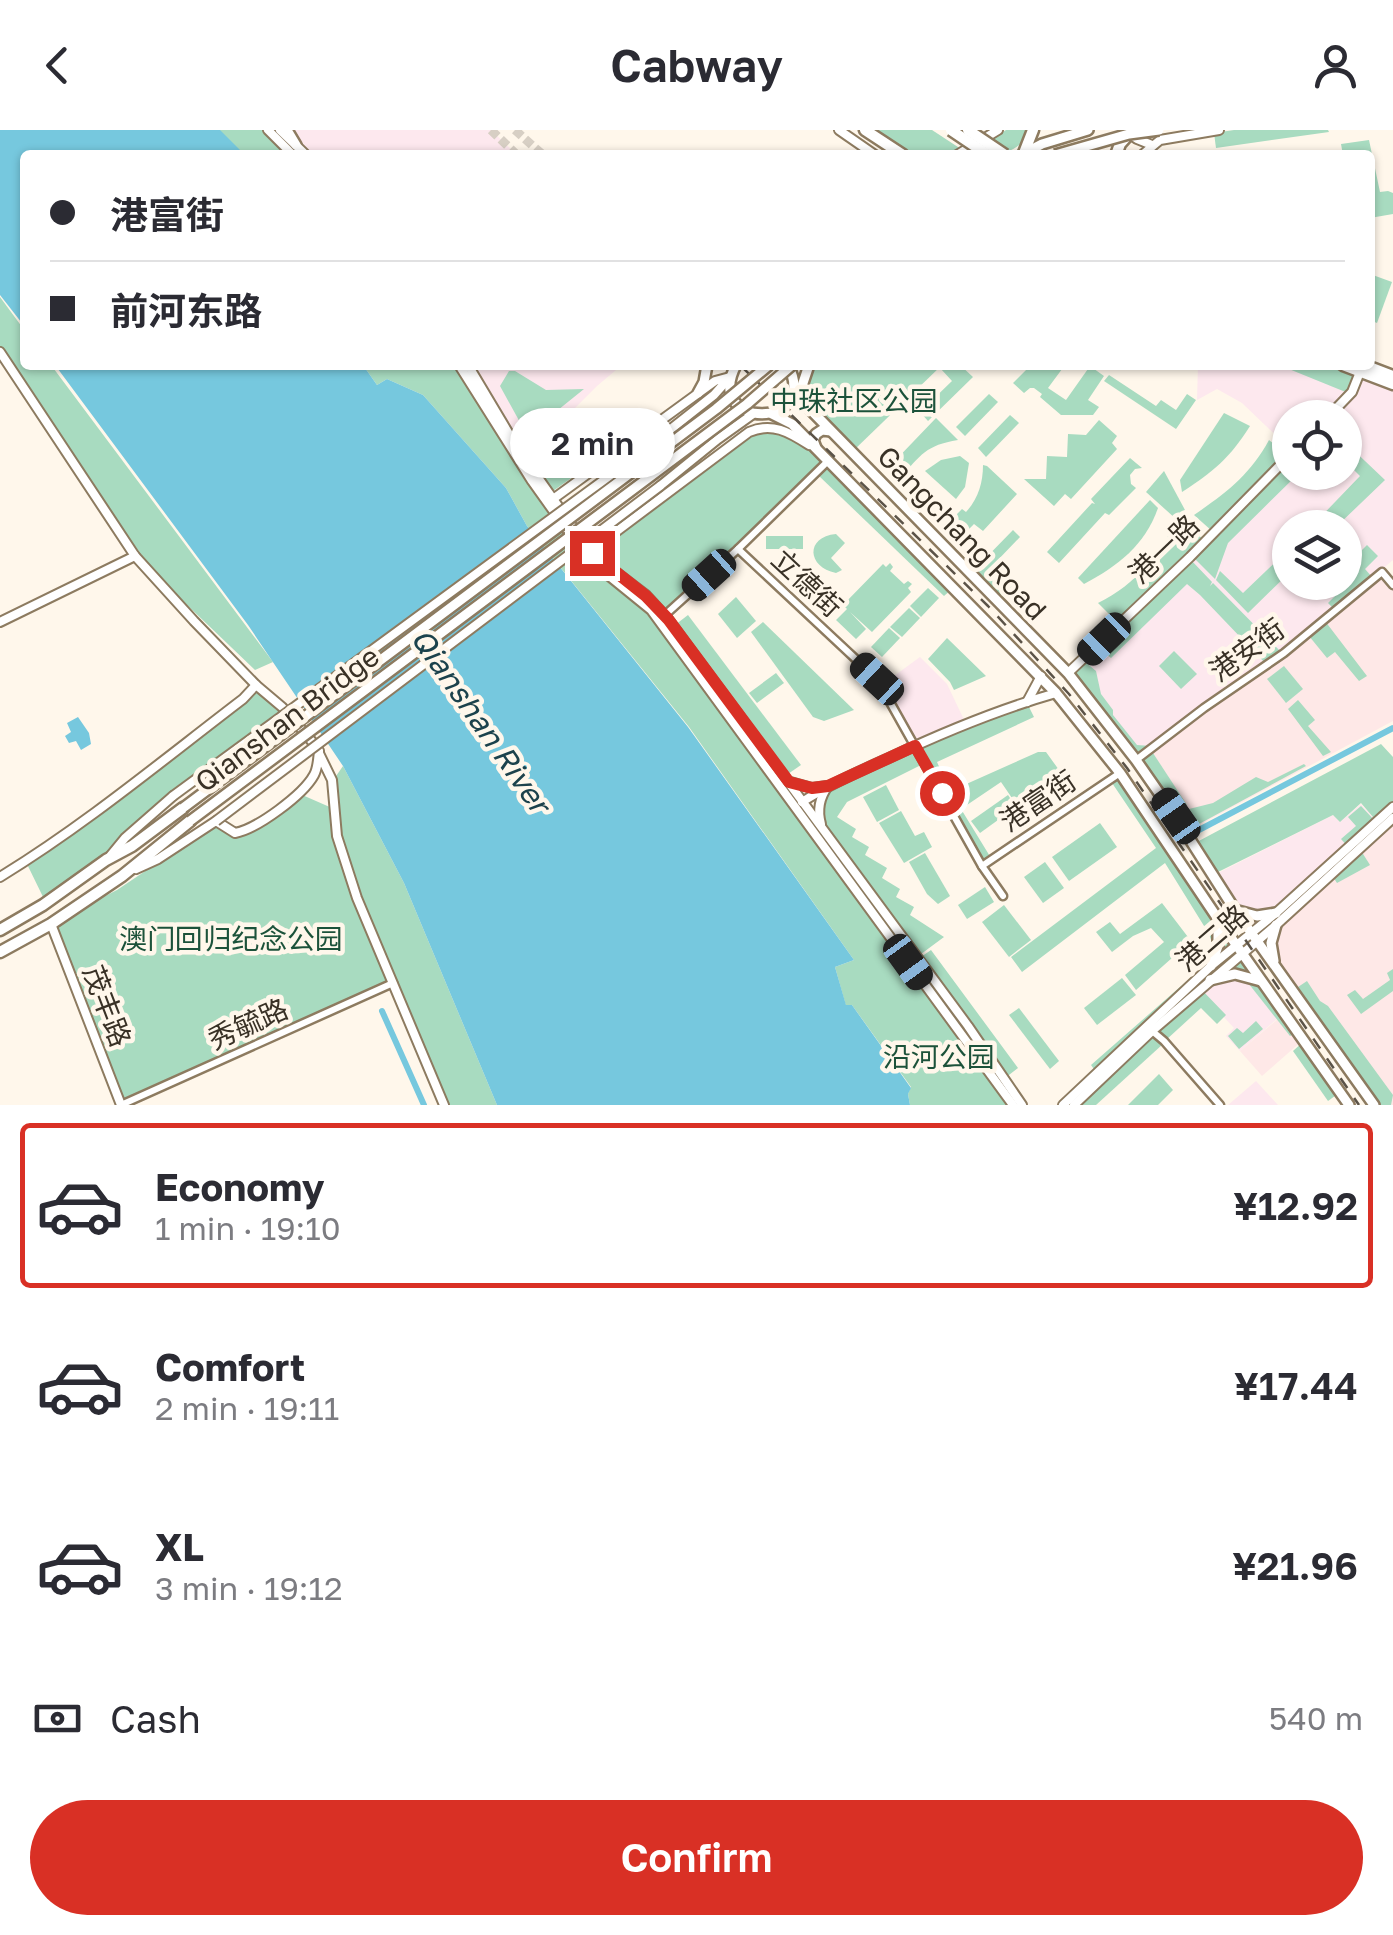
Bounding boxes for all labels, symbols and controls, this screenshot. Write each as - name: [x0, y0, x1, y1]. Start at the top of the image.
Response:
- icon: back: [30, 38, 85, 93]
- text: Cabway: [610, 38, 783, 92]
- icon: person: [1308, 38, 1363, 93]
- text: 港富街: [110, 192, 224, 237]
- text: 前河东路: [110, 288, 262, 333]
- park label: 中珠社区公园: [770, 384, 938, 417]
- map controls: [1272, 400, 1362, 600]
- button: locate: [1272, 400, 1362, 490]
- callout: 2 min: [510, 408, 674, 478]
- text: 2 min: [551, 424, 634, 462]
- street label: Gangchang Road: [871, 439, 1054, 626]
- street label: 港一路: [1122, 508, 1205, 590]
- button: layers: [1272, 510, 1362, 600]
- route end: [570, 531, 615, 576]
- street label: 立德街: [765, 542, 849, 623]
- car: [677, 544, 741, 606]
- car: [1072, 607, 1136, 671]
- street label: 港安街: [1203, 612, 1290, 688]
- water label: Qianshan River: [404, 621, 560, 823]
- street label: Qianshan Bridge: [188, 639, 385, 798]
- car: [845, 648, 909, 710]
- street label: 港富街: [994, 763, 1082, 838]
- route start: [920, 771, 965, 816]
- car: [1147, 783, 1205, 849]
- street label: 港二路: [1169, 898, 1254, 978]
- park label: 澳门回归纪念公园: [119, 922, 343, 955]
- car: [878, 929, 938, 995]
- street label: 茂丰路: [77, 961, 138, 1051]
- street label: 秀毓路: [203, 991, 293, 1056]
- park label: 沿河公园: [883, 1040, 995, 1073]
- icon: car: [35, 1161, 125, 1251]
- text: Economy: [155, 1164, 324, 1209]
- text: ¥12.92: [1233, 1183, 1358, 1228]
- text: 1 min · 19:10: [155, 1209, 341, 1247]
- icon: car: [35, 1341, 125, 1431]
- text: Comfort: [155, 1344, 305, 1389]
- text: ¥17.44: [1234, 1363, 1358, 1408]
- text: 2 min · 19:11: [155, 1389, 339, 1427]
- icon: car: [35, 1521, 125, 1611]
- text: XL: [155, 1524, 204, 1569]
- text: ¥21.96: [1232, 1543, 1358, 1588]
- text: 3 min · 19:12: [155, 1569, 342, 1607]
- icon: cash: [30, 1691, 85, 1746]
- text: Cash: [110, 1696, 201, 1741]
- text: 540 m: [1269, 1699, 1363, 1737]
- button: Confirm: [30, 1800, 1363, 1915]

